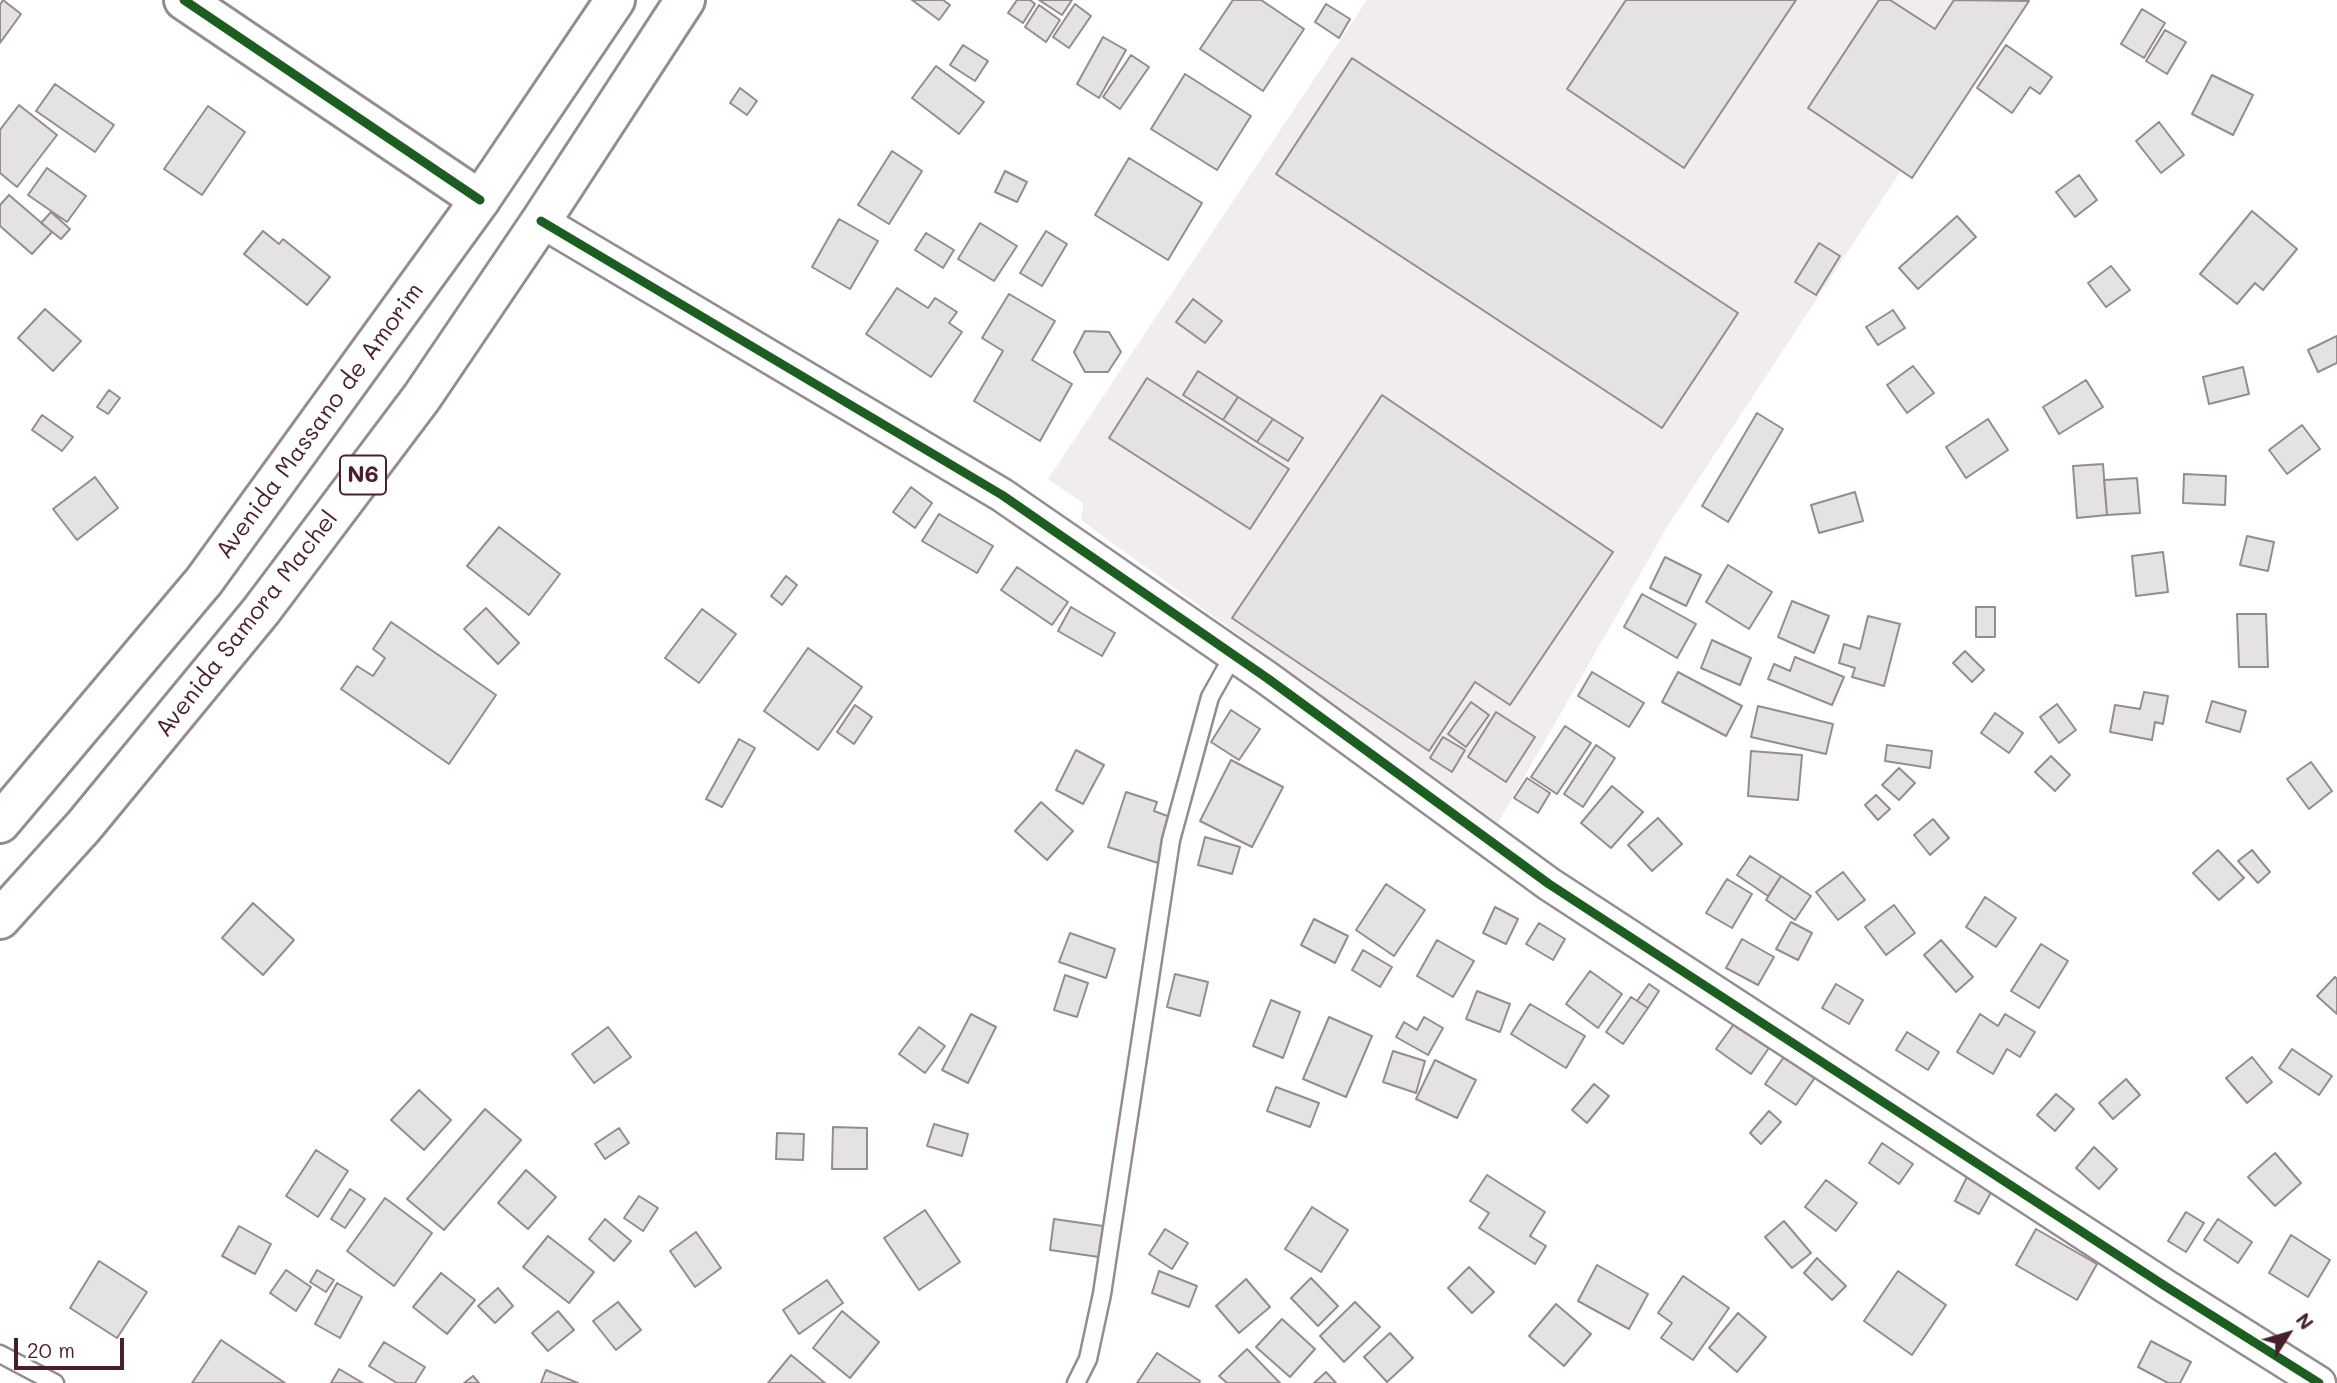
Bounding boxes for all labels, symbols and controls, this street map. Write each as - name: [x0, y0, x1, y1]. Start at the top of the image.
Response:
- street label: Avenida Massano de Amorim: [210, 277, 430, 565]
- road number: N6: [340, 456, 386, 495]
- street label: Avenida Samora Machel: [150, 505, 344, 743]
- north arrow: [2253, 1299, 2323, 1369]
- text: N: [2291, 1308, 2319, 1334]
- scale bar: [18, 1324, 128, 1368]
- text: 20 m: [27, 1336, 75, 1363]

